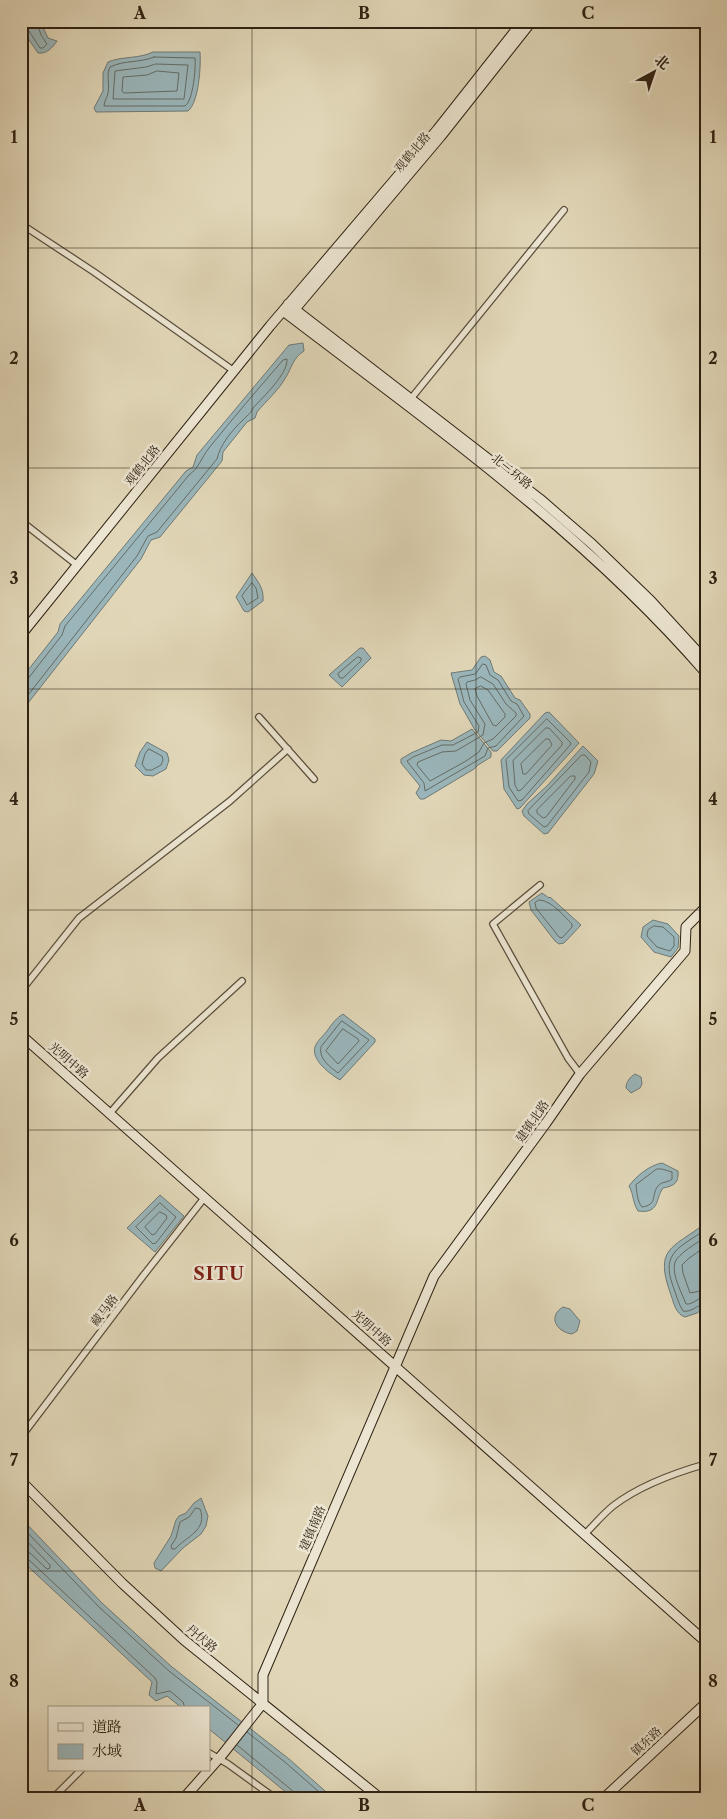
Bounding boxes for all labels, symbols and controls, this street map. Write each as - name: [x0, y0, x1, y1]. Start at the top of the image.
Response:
- text: A: [133, 3, 147, 23]
- text: B: [358, 3, 370, 23]
- text: C: [582, 3, 594, 23]
- north arrow: [630, 48, 680, 98]
- text: 北: [651, 51, 674, 73]
- text: 1: [10, 127, 18, 147]
- text: 1: [709, 127, 717, 147]
- street label: 观鹤北路: [391, 129, 433, 175]
- text: 2: [9, 348, 19, 368]
- text: 2: [708, 348, 718, 368]
- street label: 观鹤北路: [121, 442, 163, 488]
- street label: 北二环路: [489, 450, 535, 492]
- text: 3: [9, 568, 19, 588]
- text: 3: [708, 568, 718, 588]
- text: 4: [9, 789, 19, 809]
- text: 4: [708, 789, 718, 809]
- text: 5: [10, 1009, 19, 1029]
- text: 5: [709, 1009, 718, 1029]
- street label: 光明中路: [46, 1039, 92, 1081]
- street label: 建镇北路: [512, 1097, 552, 1145]
- text: 6: [9, 1230, 19, 1250]
- text: 6: [708, 1230, 718, 1250]
- district label: SITU: [193, 1263, 245, 1285]
- street label: 藏马路: [87, 1291, 121, 1329]
- street label: 光明中路: [349, 1306, 395, 1350]
- text: 7: [10, 1450, 19, 1470]
- text: 7: [709, 1450, 718, 1470]
- street label: 建镇南路: [296, 1503, 328, 1553]
- street label: 丹伏路: [183, 1621, 221, 1655]
- text: 8: [9, 1671, 19, 1691]
- text: 8: [708, 1671, 718, 1691]
- legend: [48, 1706, 210, 1772]
- text: 道路: [92, 1717, 122, 1736]
- street label: 镇东路: [628, 1723, 664, 1759]
- text: 水域: [92, 1741, 122, 1760]
- text: A: [133, 1795, 147, 1815]
- text: B: [358, 1795, 370, 1815]
- text: C: [582, 1795, 594, 1815]

